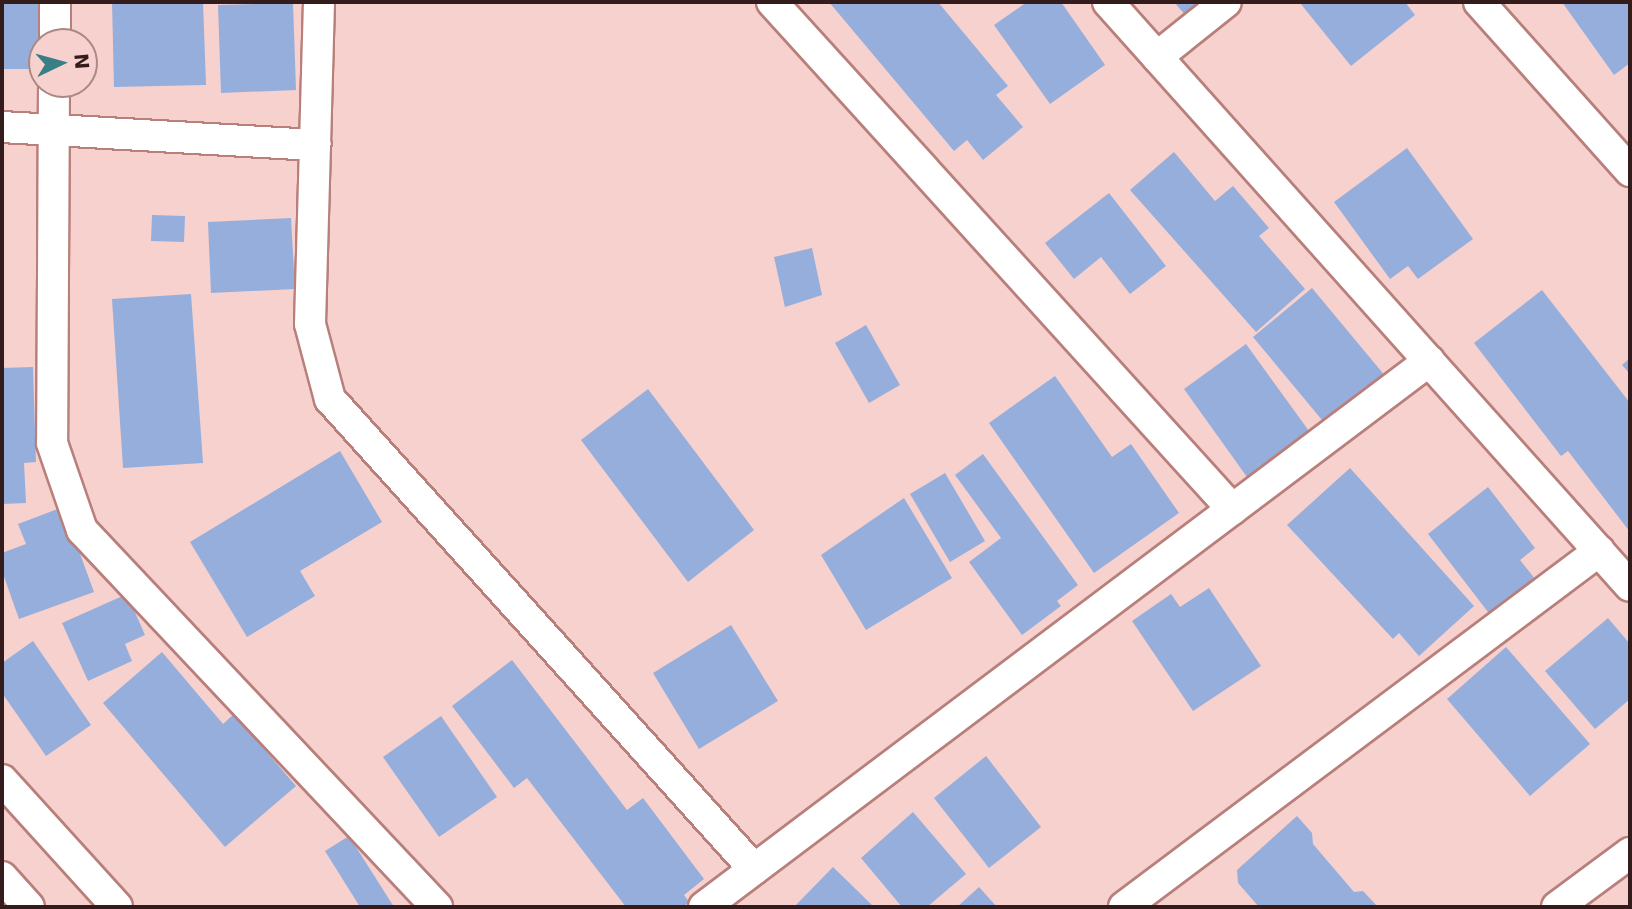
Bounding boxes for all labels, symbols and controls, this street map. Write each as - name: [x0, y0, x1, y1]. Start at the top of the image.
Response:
- north arrow: [28, 28, 98, 98]
- text: N: [70, 52, 94, 70]

